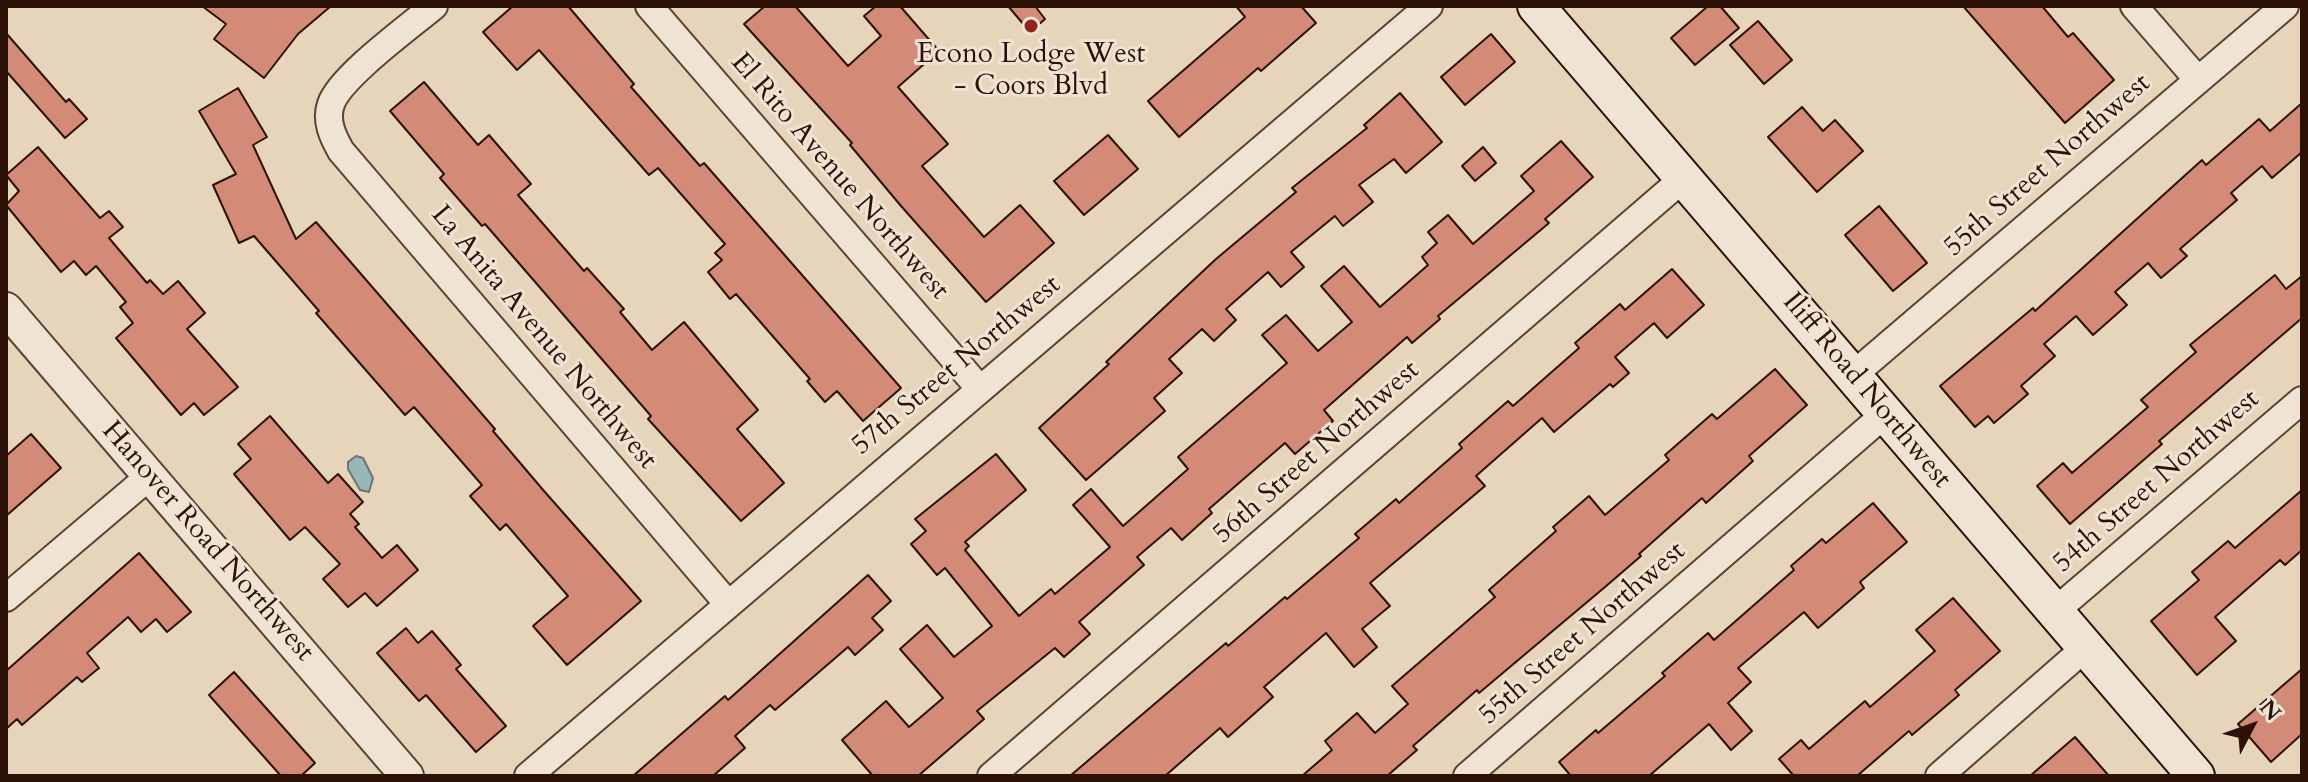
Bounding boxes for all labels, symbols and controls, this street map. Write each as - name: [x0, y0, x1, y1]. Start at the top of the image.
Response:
- marker: Econo Lodge West - Coors Blvd: [1022, 17, 1040, 35]
- place label: Econo Lodge West - Coors Blvd: [917, 39, 1145, 105]
- street label: El Rito Avenue Northwest: [723, 47, 955, 307]
- street label: 55th Street Northwest: [1938, 67, 2158, 265]
- street label: La Anita Avenue Northwest: [423, 199, 663, 477]
- street label: 57th Street Northwest: [846, 269, 1068, 463]
- street label: Iliff Road Northwest: [1774, 286, 1958, 496]
- street label: 56th Street Northwest: [1207, 354, 1427, 552]
- street label: 54th Street Northwest: [2047, 383, 2267, 581]
- street label: Hanover Road Northwest: [94, 415, 320, 669]
- street label: 55th Street Northwest: [1473, 535, 1693, 733]
- north arrow: [2212, 686, 2292, 766]
- text: N: [2253, 693, 2288, 727]

